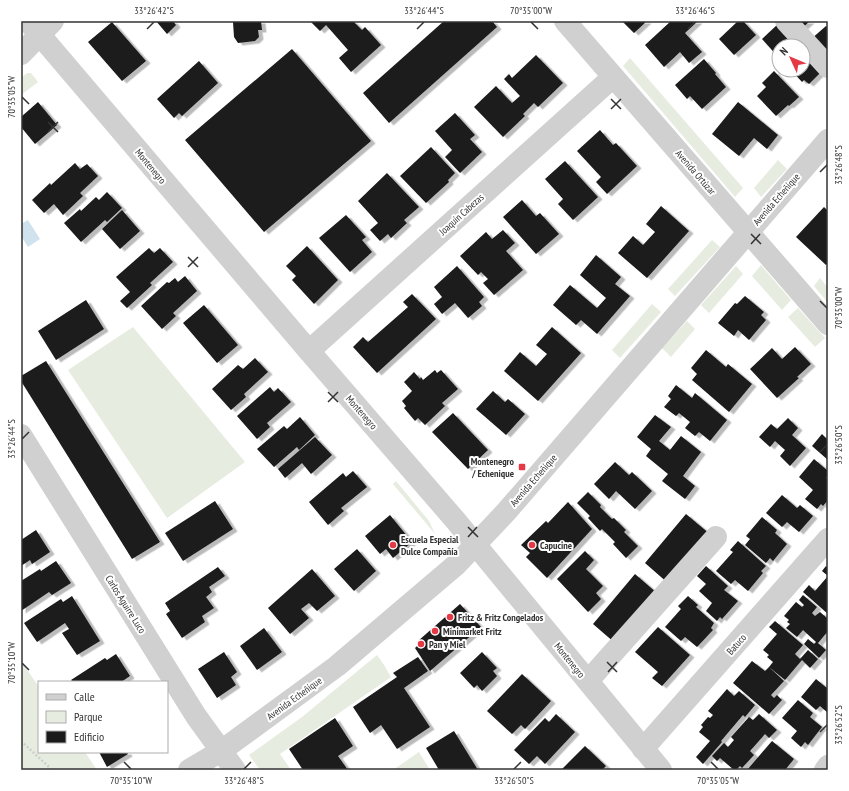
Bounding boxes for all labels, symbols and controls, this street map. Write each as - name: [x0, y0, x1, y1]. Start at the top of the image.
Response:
- text: 33°26'42"S: [134, 4, 174, 17]
- text: 33°26'44"S: [404, 4, 444, 17]
- text: 70°35'00"W: [510, 4, 552, 17]
- text: 33°26'46"S: [675, 4, 715, 17]
- north arrow: [771, 38, 811, 78]
- text: N: [777, 44, 791, 58]
- text: 70°35'05"W: [5, 76, 18, 118]
- text: 33°26'48"S: [832, 145, 845, 185]
- street label: Montenegro: [132, 146, 169, 186]
- street label: Avenida Ortúzar: [673, 147, 719, 198]
- street label: Avenida Echeñique: [750, 170, 803, 228]
- street label: Joaquín Cabezas: [435, 190, 487, 239]
- text: 70°35'00"W: [832, 287, 845, 329]
- street label: Montenegro: [343, 392, 380, 432]
- text: 33°26'44"S: [5, 419, 18, 459]
- text: 33°26'50"S: [832, 425, 845, 465]
- street label: Avenida Echeñique: [507, 451, 560, 509]
- place label: Montenegro / Echenique: [471, 455, 515, 480]
- marker: Montenegro / Echenique: [517, 462, 527, 472]
- place label: Escuela Especial Dulce Compañía: [401, 533, 459, 558]
- place label: Capucine: [540, 539, 572, 552]
- marker: Escuela Especial Dulce Compañía: [388, 540, 398, 550]
- marker: Capucine: [527, 540, 537, 550]
- street label: Carlos Aguirre Luco: [102, 573, 149, 636]
- place label: Fritz & Fritz Congelados: [458, 611, 544, 624]
- marker: Fritz & Fritz Congelados: [445, 612, 455, 622]
- place label: Minimarket Fritz: [443, 625, 502, 638]
- marker: Minimarket Fritz: [430, 626, 440, 636]
- street label: Batuco: [724, 631, 749, 657]
- place label: Pan y Miel: [429, 638, 466, 651]
- marker: Pan y Miel: [416, 639, 426, 649]
- street label: Montenegro: [551, 640, 588, 681]
- text: 70°35'10"W: [5, 642, 18, 684]
- street label: Avenida Echeñique: [264, 674, 324, 723]
- legend: [38, 681, 168, 753]
- text: Calle: [74, 689, 95, 704]
- text: 33°26'52"S: [832, 705, 845, 745]
- text: Parque: [74, 709, 103, 724]
- text: Edificio: [74, 729, 104, 744]
- text: 70°35'10"W: [110, 774, 152, 787]
- text: 33°26'48"S: [224, 774, 264, 787]
- text: 33°26'50"S: [494, 774, 534, 787]
- text: 70°35'05"W: [697, 774, 739, 787]

